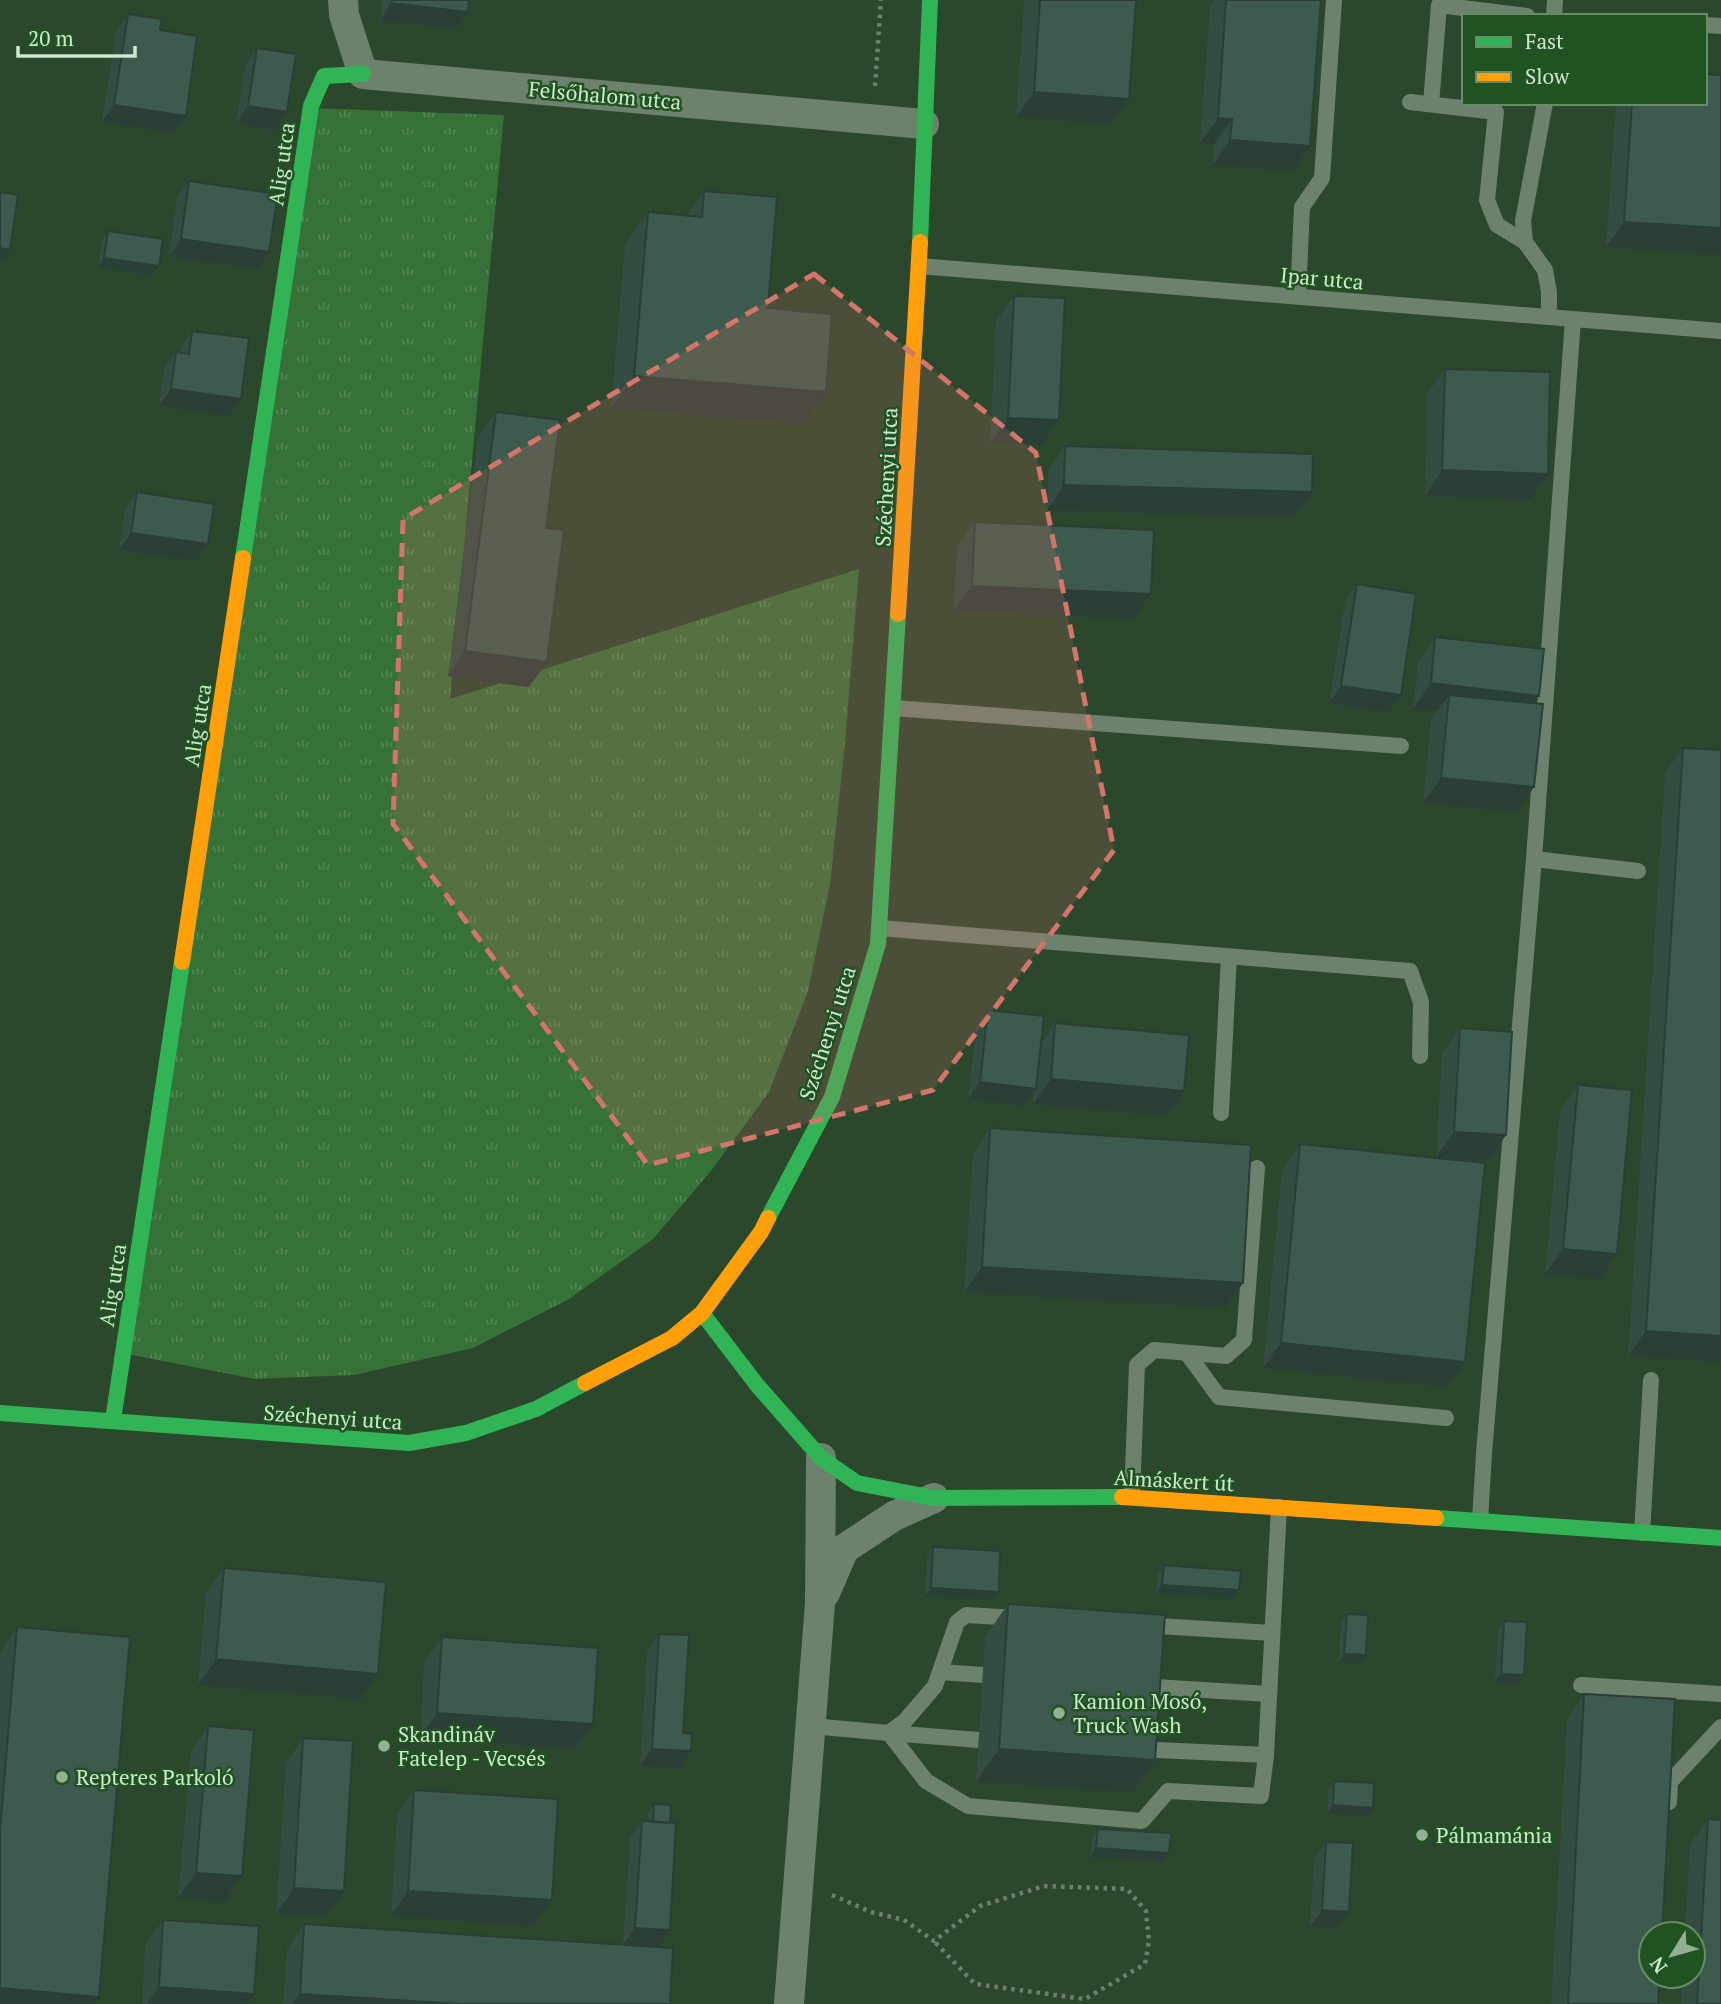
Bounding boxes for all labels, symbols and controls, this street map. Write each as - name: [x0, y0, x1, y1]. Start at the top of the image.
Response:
- scale bar: [18, 14, 135, 58]
- legend: [1462, 14, 1707, 105]
- text: 20 m: [28, 24, 74, 52]
- text: Fast: [1525, 27, 1564, 55]
- text: Slow: [1525, 62, 1570, 90]
- street label: Felsőhalom utca: [527, 74, 683, 116]
- street label: Alig utca: [261, 120, 301, 207]
- street label: Ipar utca: [1279, 260, 1365, 296]
- street label: Széchenyi utca: [868, 406, 904, 547]
- street label: Alig utca: [177, 681, 217, 768]
- street label: Széchenyi utca: [792, 962, 862, 1104]
- street label: Alig utca: [92, 1241, 132, 1328]
- street label: Széchenyi utca: [263, 1398, 404, 1436]
- street label: Almáskert út: [1113, 1463, 1235, 1497]
- place label: Kamion Mosó, Truck Wash: [1073, 1687, 1207, 1739]
- marker: Kamion Mosó, Truck Wash: [1051, 1705, 1067, 1721]
- place label: Skandináv Fatelep - Vecsés: [398, 1720, 546, 1772]
- marker: Skandináv Fatelep - Vecsés: [376, 1738, 392, 1754]
- place label: Repteres Parkoló: [76, 1763, 234, 1791]
- marker: Repteres Parkoló: [54, 1769, 70, 1785]
- place label: Pálmamánia: [1436, 1821, 1553, 1849]
- marker: Pálmamánia: [1414, 1827, 1430, 1843]
- north arrow: [1637, 1920, 1707, 1990]
- text: N: [1643, 1952, 1672, 1979]

